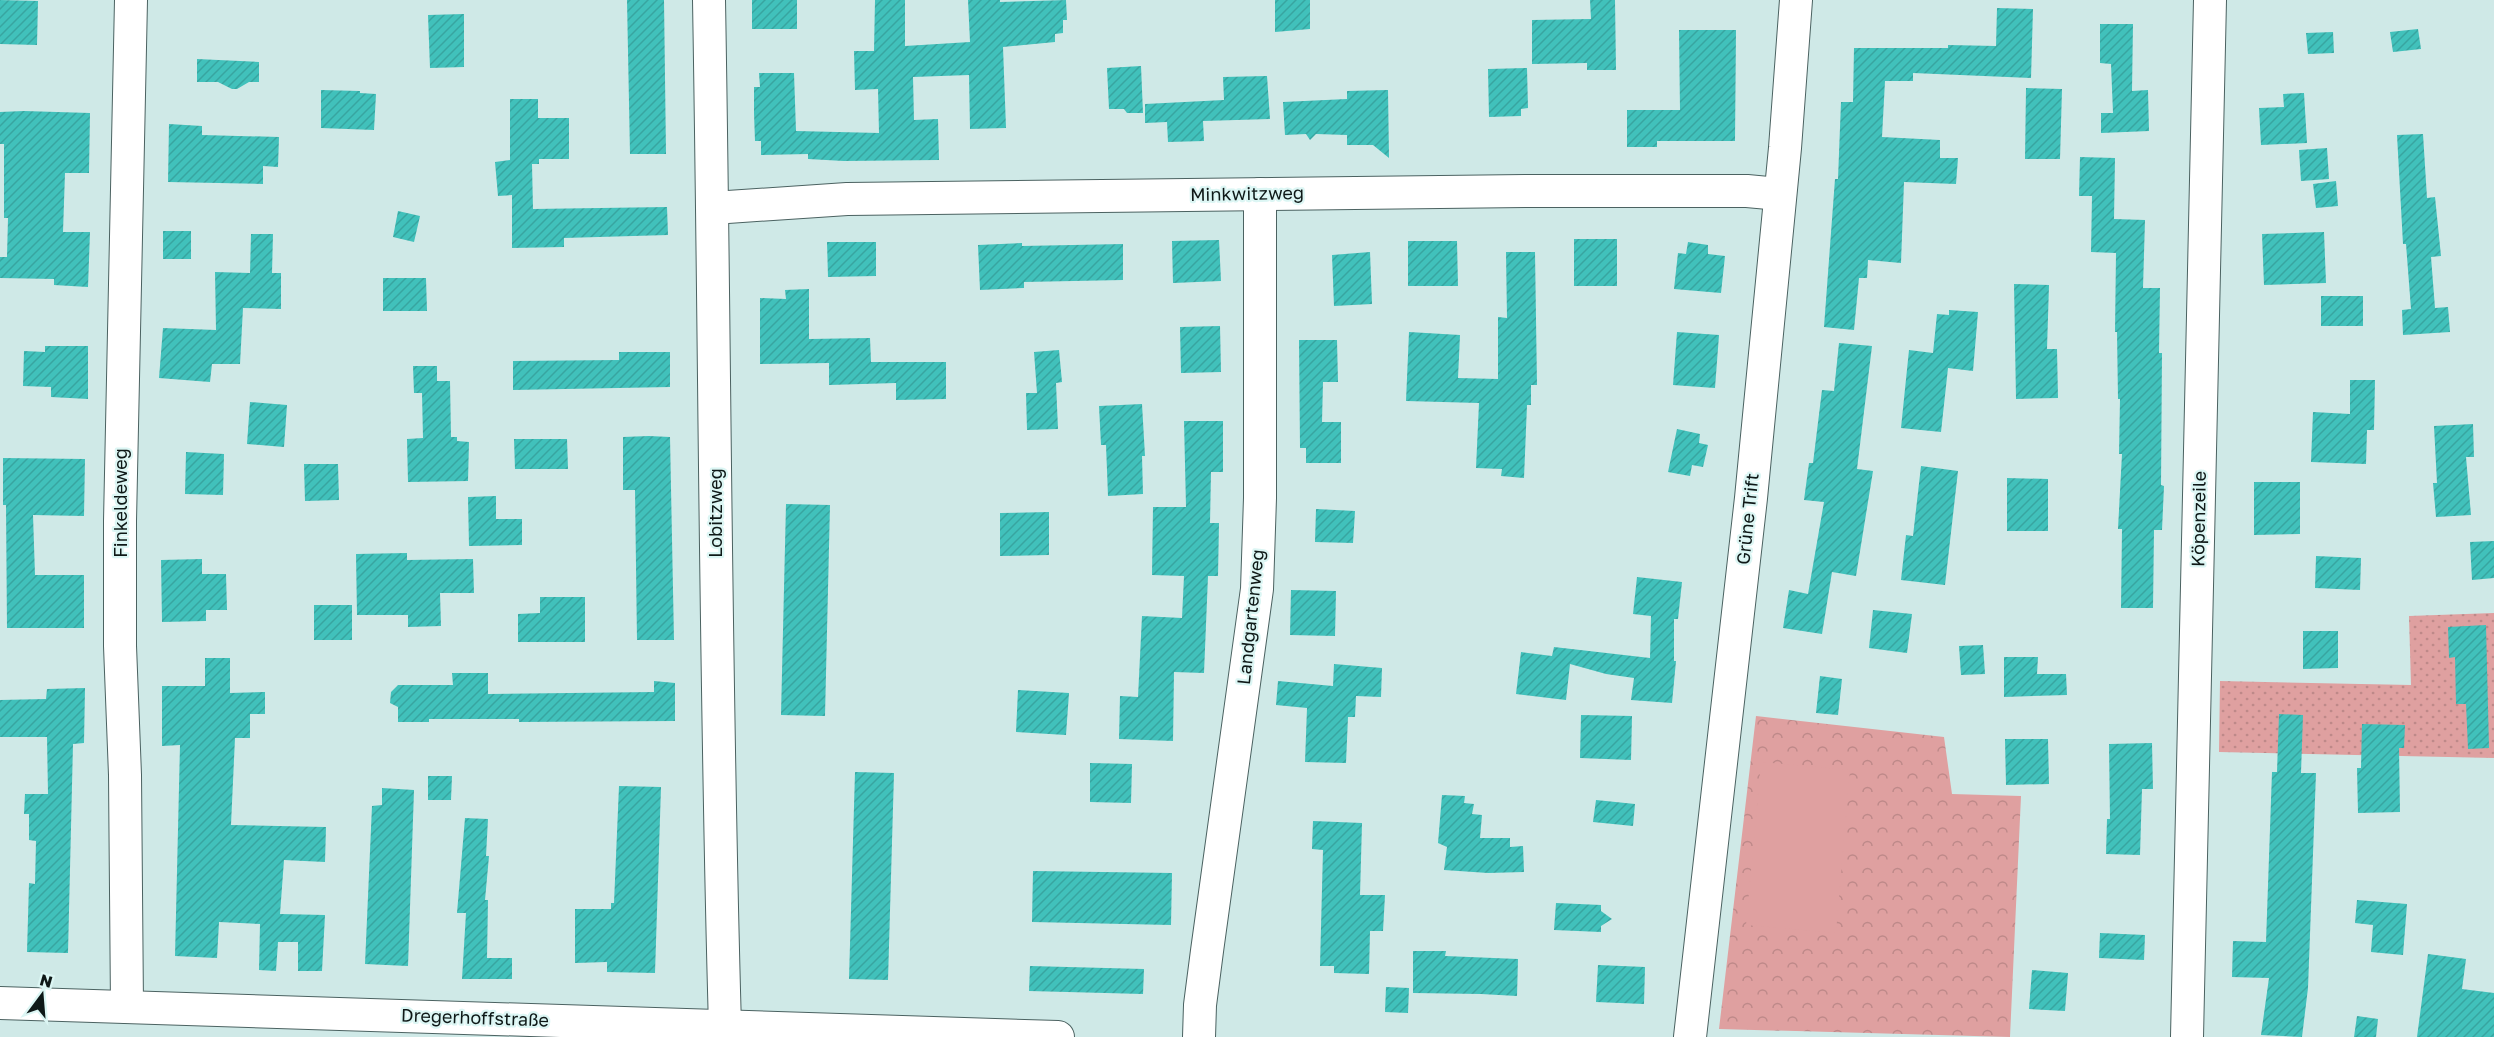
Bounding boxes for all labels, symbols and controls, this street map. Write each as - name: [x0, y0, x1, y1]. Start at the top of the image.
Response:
- street label: Minkwitzweg: [1190, 181, 1304, 205]
- street label: Finkeldeweg: [109, 448, 131, 558]
- street label: Lobitzweg: [704, 468, 726, 558]
- street label: Köpenzeile: [2186, 471, 2210, 567]
- street label: Grüne Trift: [1731, 472, 1763, 566]
- street label: Landgartenweg: [1232, 548, 1268, 686]
- north arrow: [12, 965, 72, 1025]
- text: N: [38, 969, 55, 992]
- street label: Dregerhoffstraße: [401, 1003, 549, 1031]

